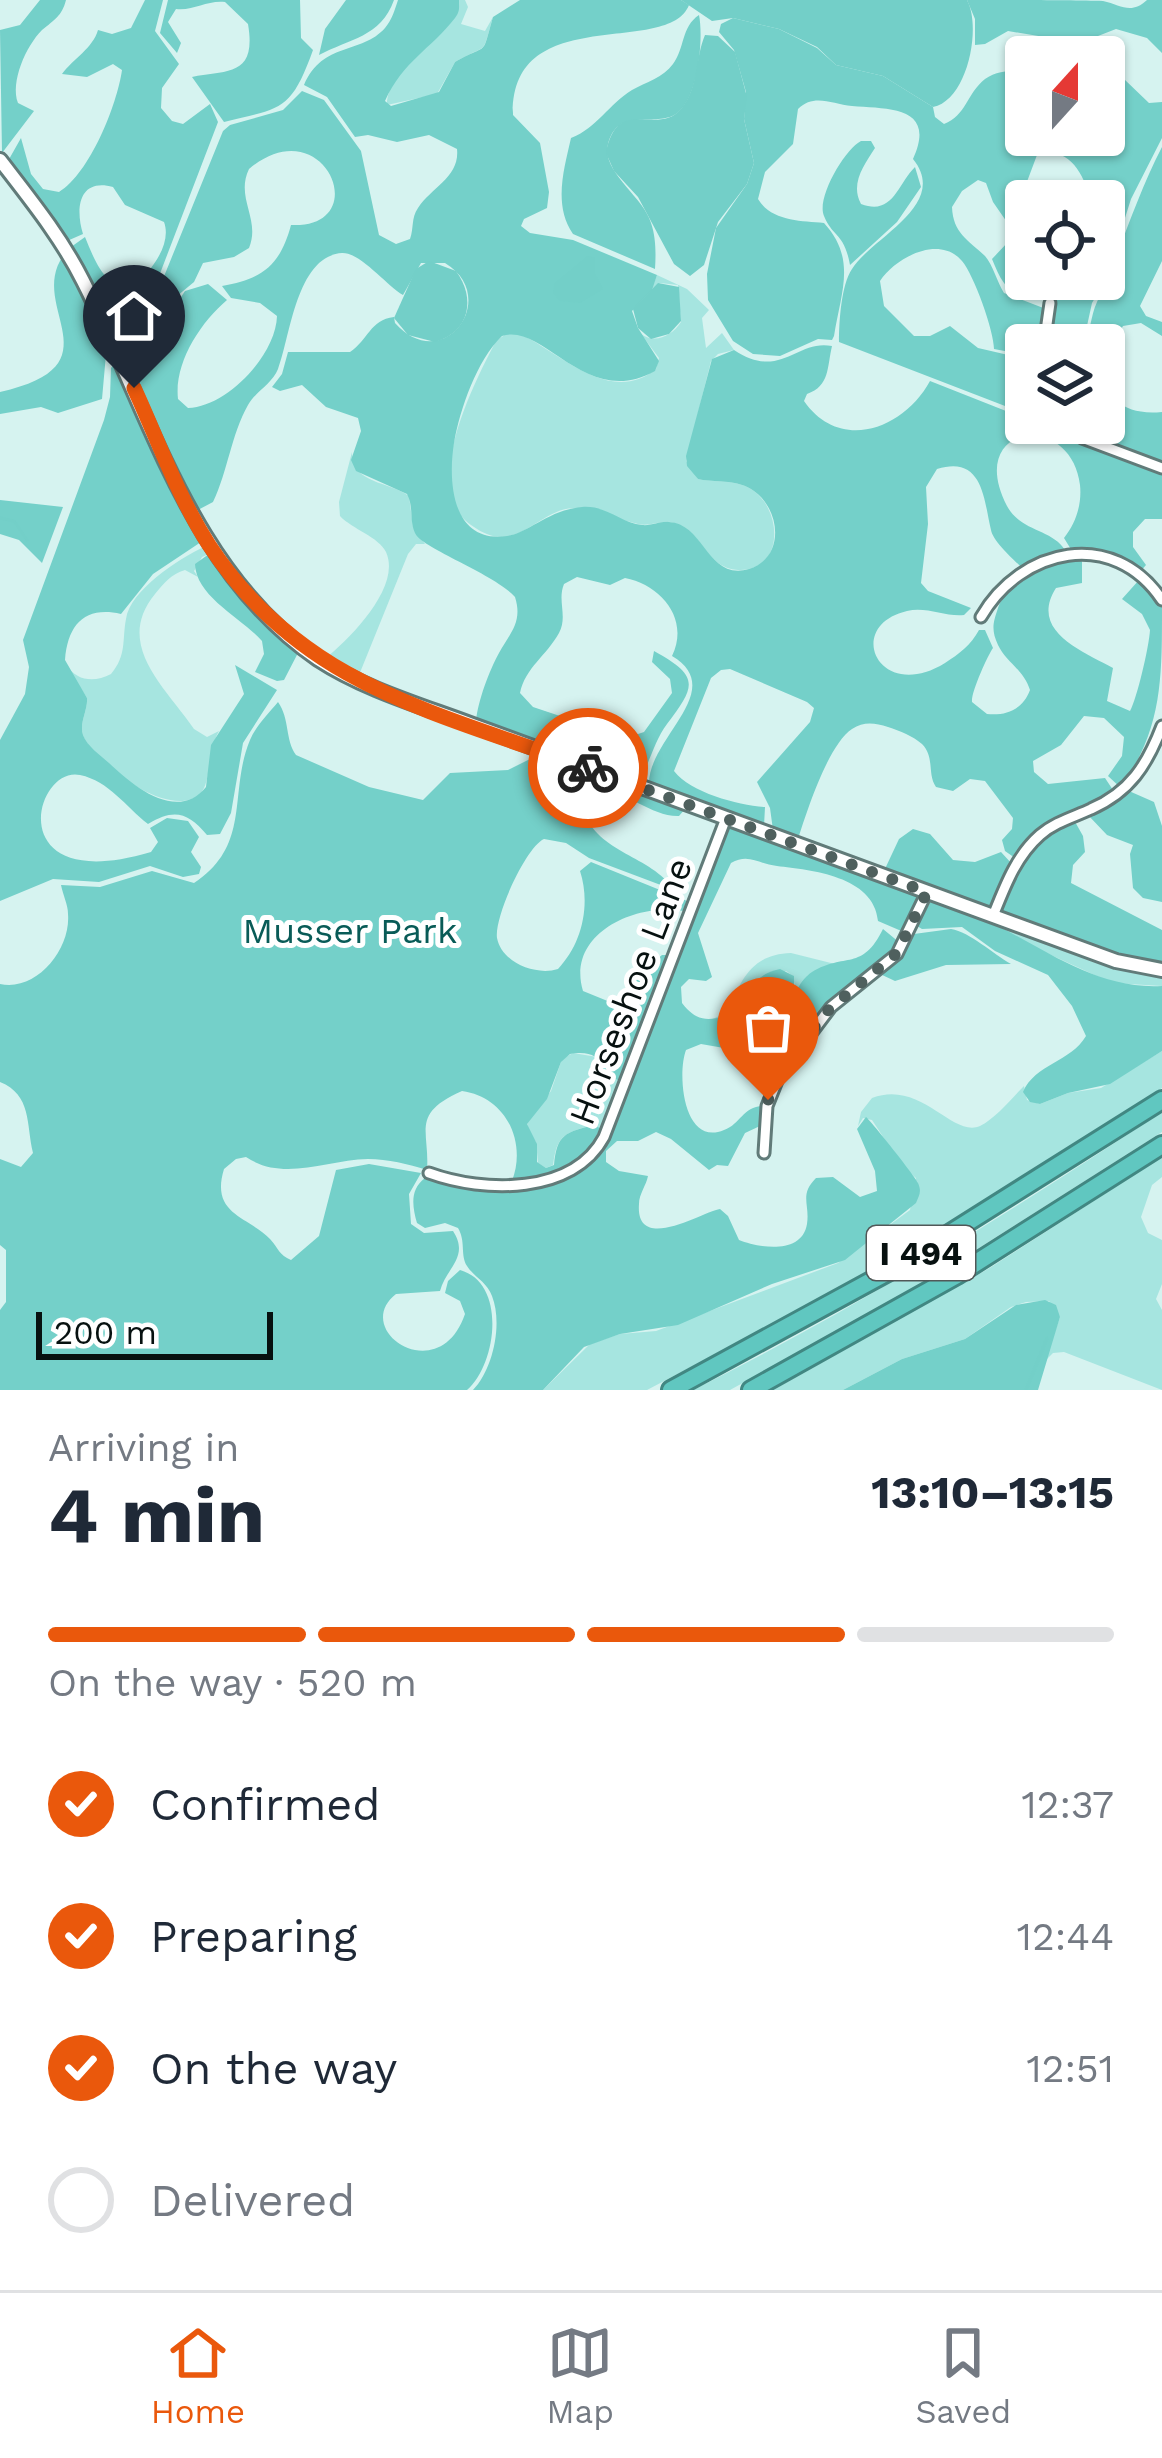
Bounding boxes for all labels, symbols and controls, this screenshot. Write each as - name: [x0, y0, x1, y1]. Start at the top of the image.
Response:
- north arrow: [1005, 36, 1125, 156]
- map controls: [1005, 36, 1125, 444]
- button: locate: [1005, 180, 1125, 300]
- pin: [83, 265, 185, 388]
- icon: home: [101, 283, 167, 349]
- button: layers: [1005, 324, 1125, 444]
- courier: [528, 708, 648, 828]
- icon: bike: [555, 735, 621, 801]
- street label: Horseshoe Lane: [561, 852, 701, 1131]
- park label: Musser Park: [243, 910, 457, 952]
- pin: [717, 977, 819, 1100]
- icon: bag: [735, 995, 801, 1061]
- road number: I 494: [867, 1226, 975, 1280]
- scale bar: [36, 1306, 273, 1359]
- text: 200 m: [54, 1313, 157, 1352]
- text: Arriving in: [48, 1425, 239, 1470]
- text: 13:10–13:15: [871, 1466, 1114, 1519]
- text: 4 min: [48, 1469, 265, 1561]
- text: On the way · 520 m: [48, 1660, 417, 1705]
- icon: check: [48, 1771, 114, 1837]
- text: Confirmed: [150, 1778, 381, 1831]
- text: 12:37: [1021, 1782, 1114, 1827]
- icon: check: [48, 1903, 114, 1969]
- text: Preparing: [150, 1910, 357, 1963]
- text: 12:44: [1017, 1914, 1114, 1959]
- icon: check: [48, 2035, 114, 2101]
- text: On the way: [150, 2042, 397, 2095]
- text: 12:51: [1027, 2046, 1114, 2091]
- text: Delivered: [150, 2174, 355, 2227]
- tab: Home: [151, 2320, 245, 2431]
- tab: Map: [547, 2320, 614, 2431]
- tab: Saved: [915, 2320, 1011, 2431]

